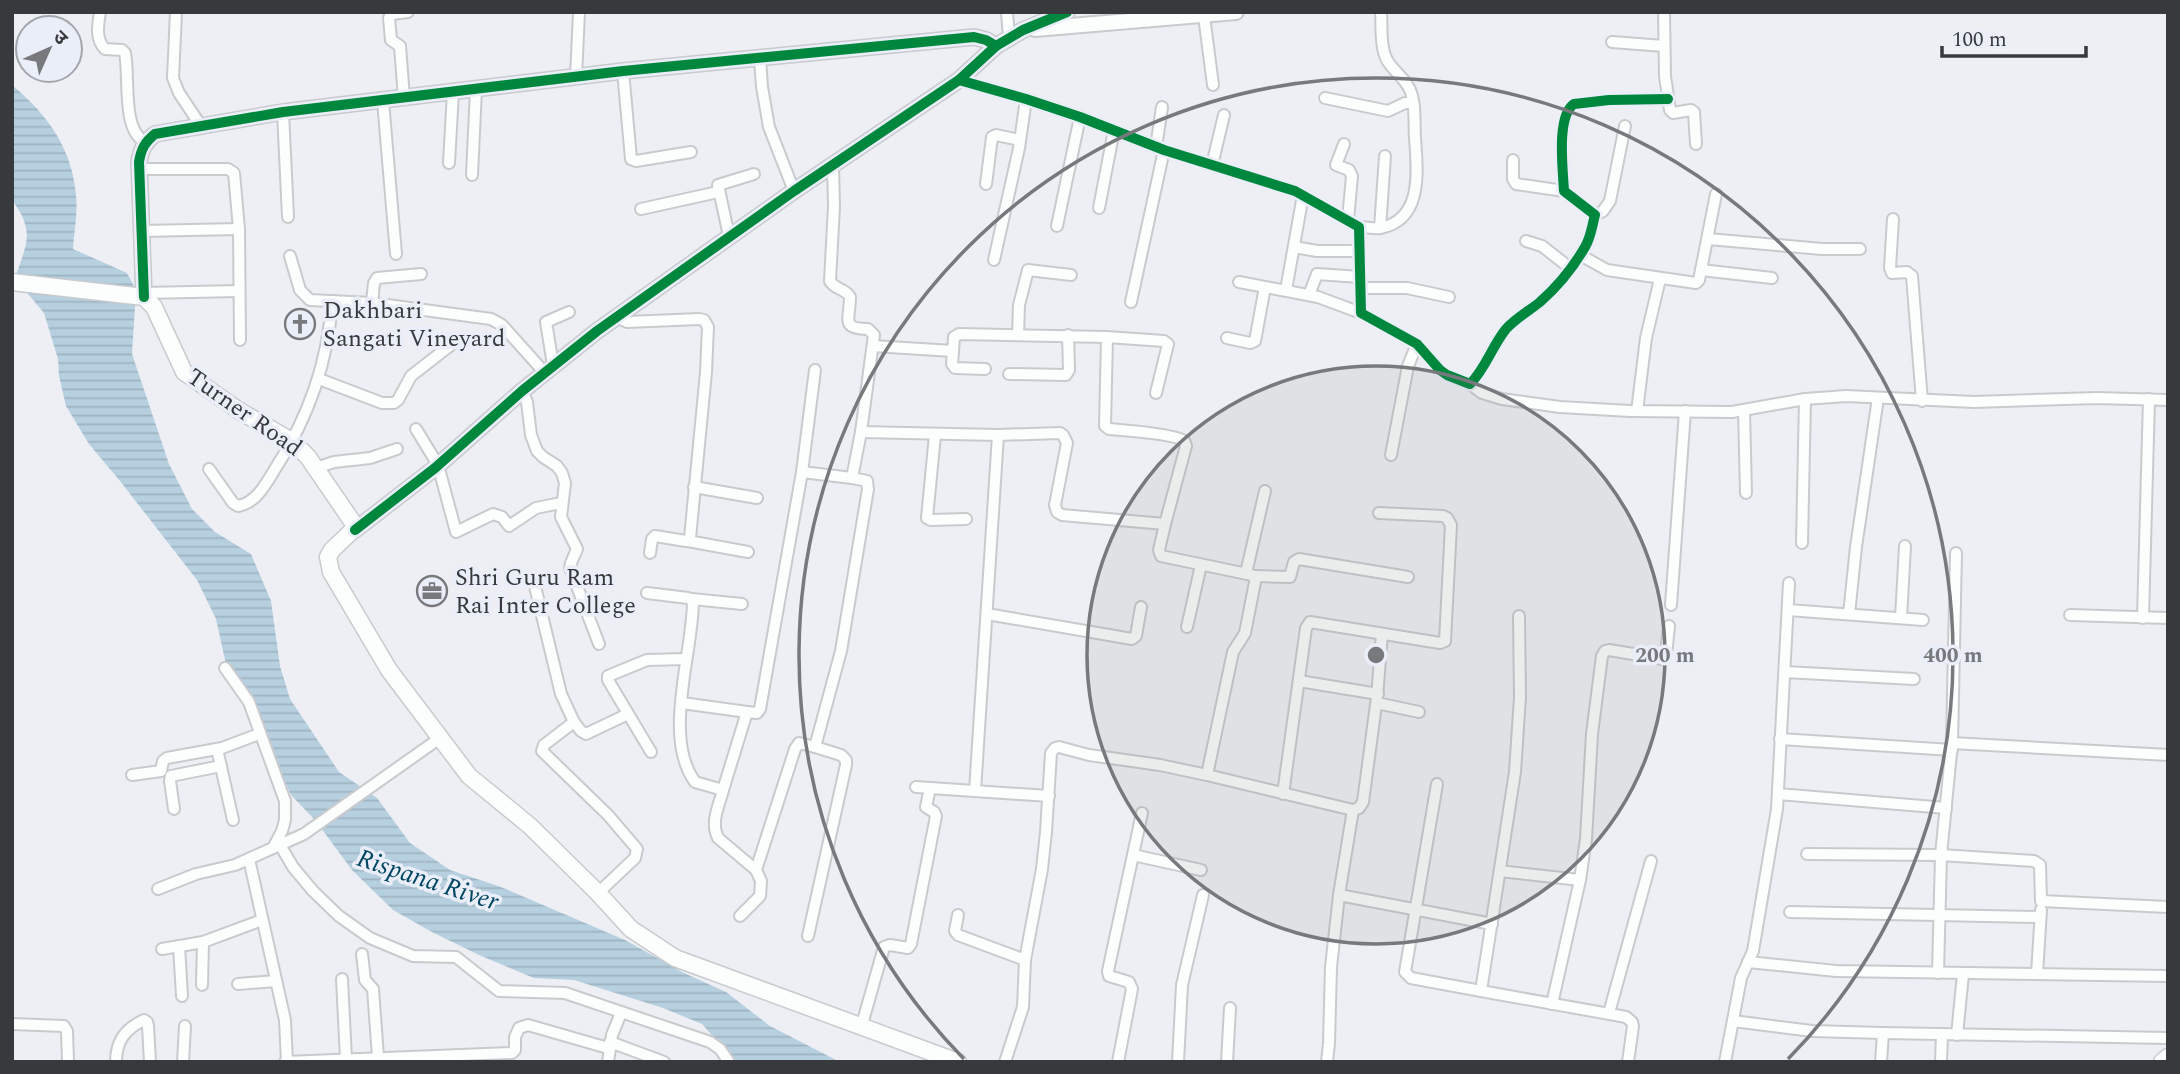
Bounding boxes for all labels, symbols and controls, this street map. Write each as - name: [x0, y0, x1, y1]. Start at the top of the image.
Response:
- north arrow: [14, 14, 84, 84]
- scale bar: [1942, 14, 2086, 58]
- text: उ: [46, 24, 75, 53]
- text: 100 m: [1952, 24, 2007, 56]
- place label: Dakhbari Sangati Vineyard: [323, 293, 505, 357]
- church icon: Dakhbari Sangati Vineyard: [283, 307, 317, 341]
- street label: Turner Road: [179, 360, 310, 466]
- place label: Shri Guru Ram Rai Inter College: [455, 560, 636, 624]
- office icon: Shri Guru Ram Rai Inter College: [415, 574, 449, 608]
- text: 200 m: [1635, 640, 1695, 672]
- text: 400 m: [1923, 640, 1983, 672]
- centre of rings: [1364, 643, 1388, 667]
- water label: Rispana River: [351, 838, 505, 922]

